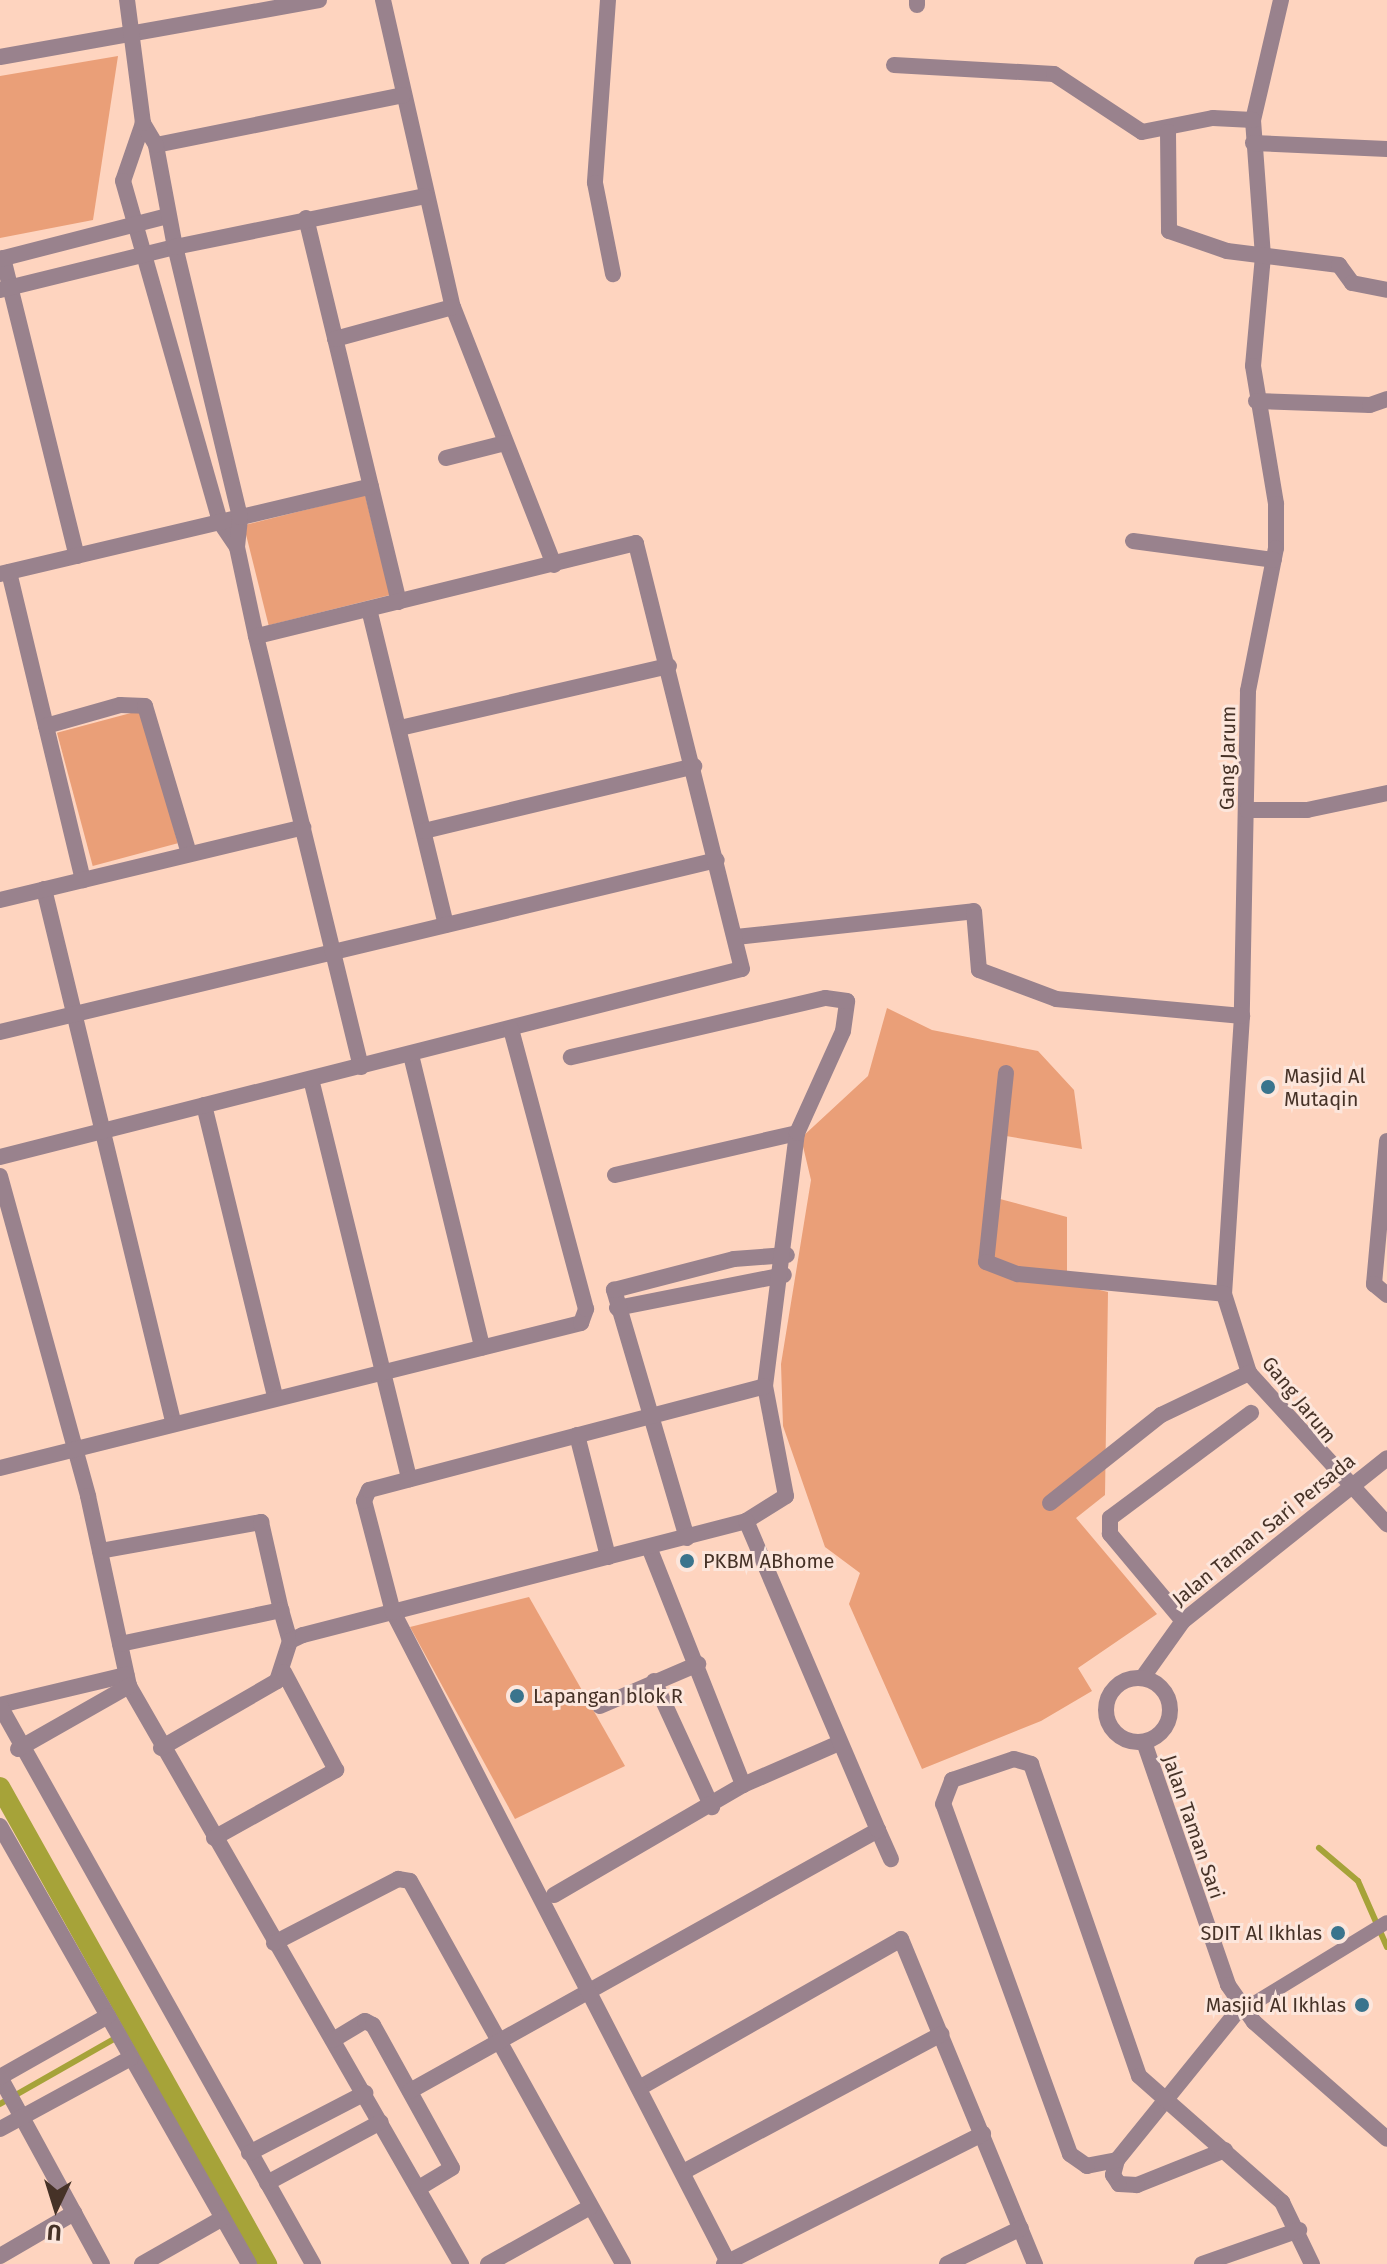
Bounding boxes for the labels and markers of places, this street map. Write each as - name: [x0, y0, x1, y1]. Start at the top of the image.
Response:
- place label: Masjid Al Mutaqin: [1284, 1064, 1365, 1111]
- marker: Masjid Al Mutaqin: [1259, 1078, 1277, 1096]
- place label: PKBM ABhome: [703, 1549, 834, 1573]
- marker: PKBM ABhome: [678, 1552, 696, 1570]
- place label: Lapangan blok R: [533, 1684, 683, 1708]
- marker: Lapangan blok R: [508, 1687, 526, 1705]
- place label: SDIT Al Ikhlas: [1200, 1921, 1322, 1945]
- marker: SDIT Al Ikhlas: [1329, 1924, 1347, 1942]
- place label: Masjid Al Ikhlas: [1206, 1993, 1346, 2017]
- marker: Masjid Al Ikhlas: [1353, 1996, 1371, 2014]

